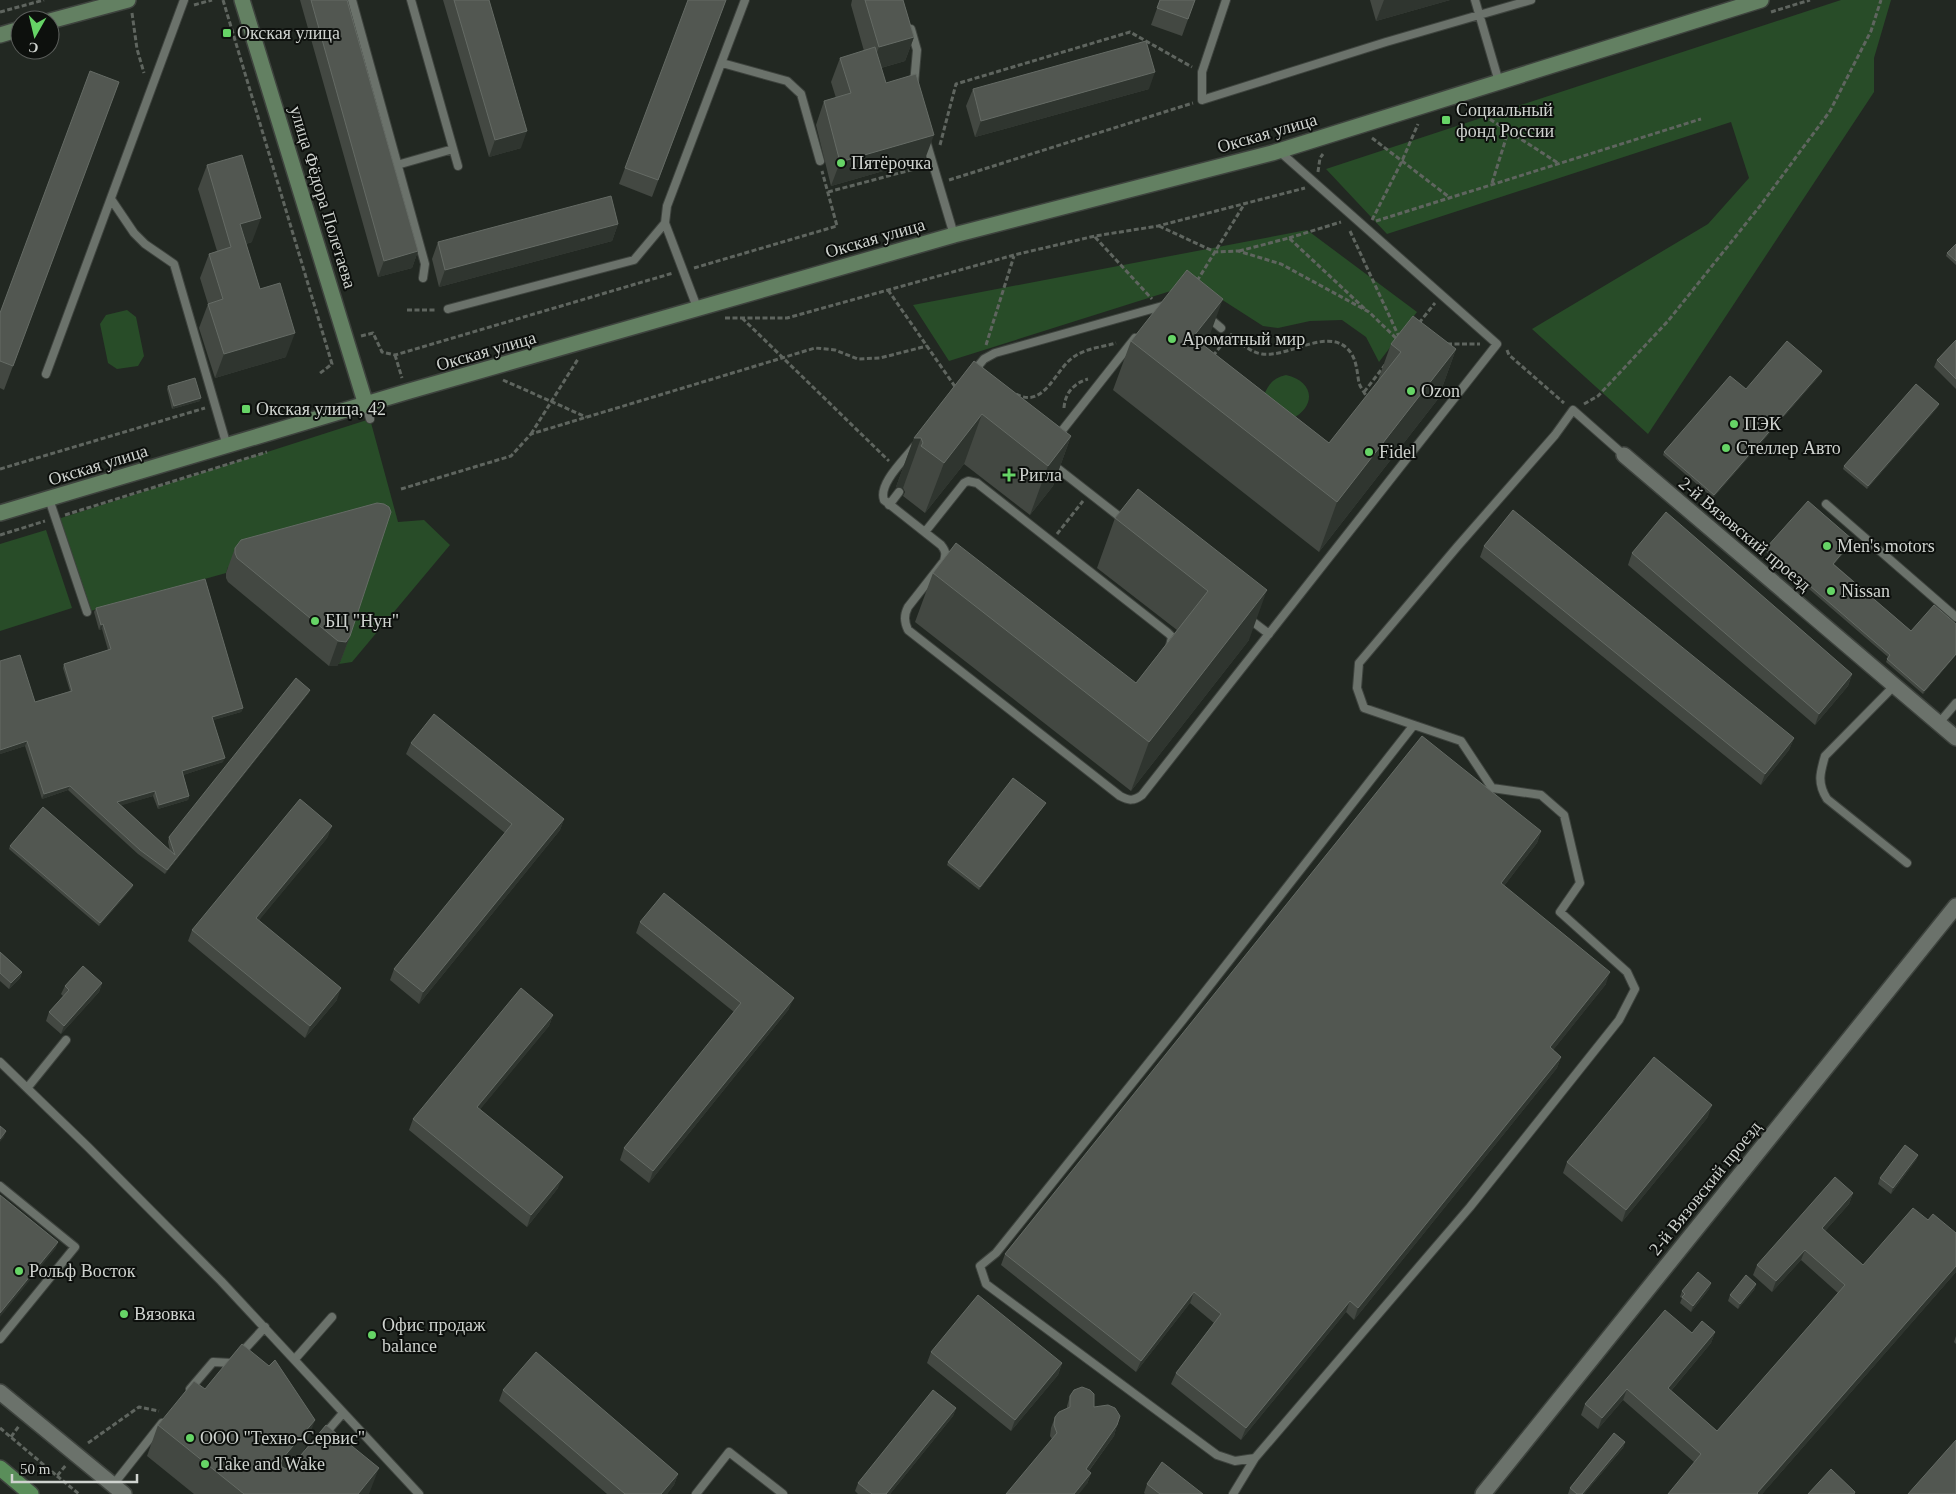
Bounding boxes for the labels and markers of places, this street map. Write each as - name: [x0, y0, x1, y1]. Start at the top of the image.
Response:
- place label: Окская улица: [237, 23, 340, 43]
- marker: Окская улица: [221, 27, 233, 39]
- place label: Социальный фонд России: [1456, 100, 1555, 141]
- marker: Социальный фонд России: [1440, 114, 1452, 126]
- place label: Пятёрочка: [851, 153, 931, 173]
- marker: Пятёрочка: [835, 157, 847, 169]
- place label: Ароматный мир: [1182, 329, 1305, 349]
- marker: Ароматный мир: [1166, 333, 1178, 345]
- place label: Ozon: [1421, 381, 1460, 401]
- marker: Ozon: [1405, 385, 1417, 397]
- place label: Окская улица, 42: [256, 399, 386, 419]
- marker: Окская улица, 42: [240, 403, 252, 415]
- place label: ПЭК: [1744, 414, 1782, 434]
- marker: ПЭК: [1728, 418, 1740, 430]
- place label: Стеллер Авто: [1736, 438, 1841, 458]
- place label: Fidel: [1379, 442, 1416, 462]
- marker: Стеллер Авто: [1720, 442, 1732, 454]
- marker: Fidel: [1363, 446, 1375, 458]
- place label: Ригла: [1019, 465, 1062, 485]
- marker: Ригла: [1003, 469, 1015, 481]
- place label: Men's motors: [1837, 536, 1935, 556]
- marker: Men's motors: [1821, 540, 1833, 552]
- place label: Nissan: [1841, 581, 1890, 601]
- marker: Nissan: [1825, 585, 1837, 597]
- place label: БЦ "Нун": [325, 611, 399, 631]
- marker: БЦ "Нун": [309, 615, 321, 627]
- place label: Рольф Восток: [29, 1261, 136, 1281]
- marker: Рольф Восток: [13, 1265, 25, 1277]
- place label: Вязовка: [134, 1304, 195, 1324]
- marker: Вязовка: [118, 1308, 130, 1320]
- place label: Офис продаж balance: [382, 1315, 486, 1356]
- marker: Офис продаж balance: [366, 1329, 378, 1341]
- place label: ООО "Техно-Сервис": [200, 1428, 365, 1448]
- marker: ООО "Техно-Сервис": [184, 1432, 196, 1444]
- place label: Take and Wake: [215, 1454, 325, 1474]
- marker: Take and Wake: [199, 1458, 211, 1470]

